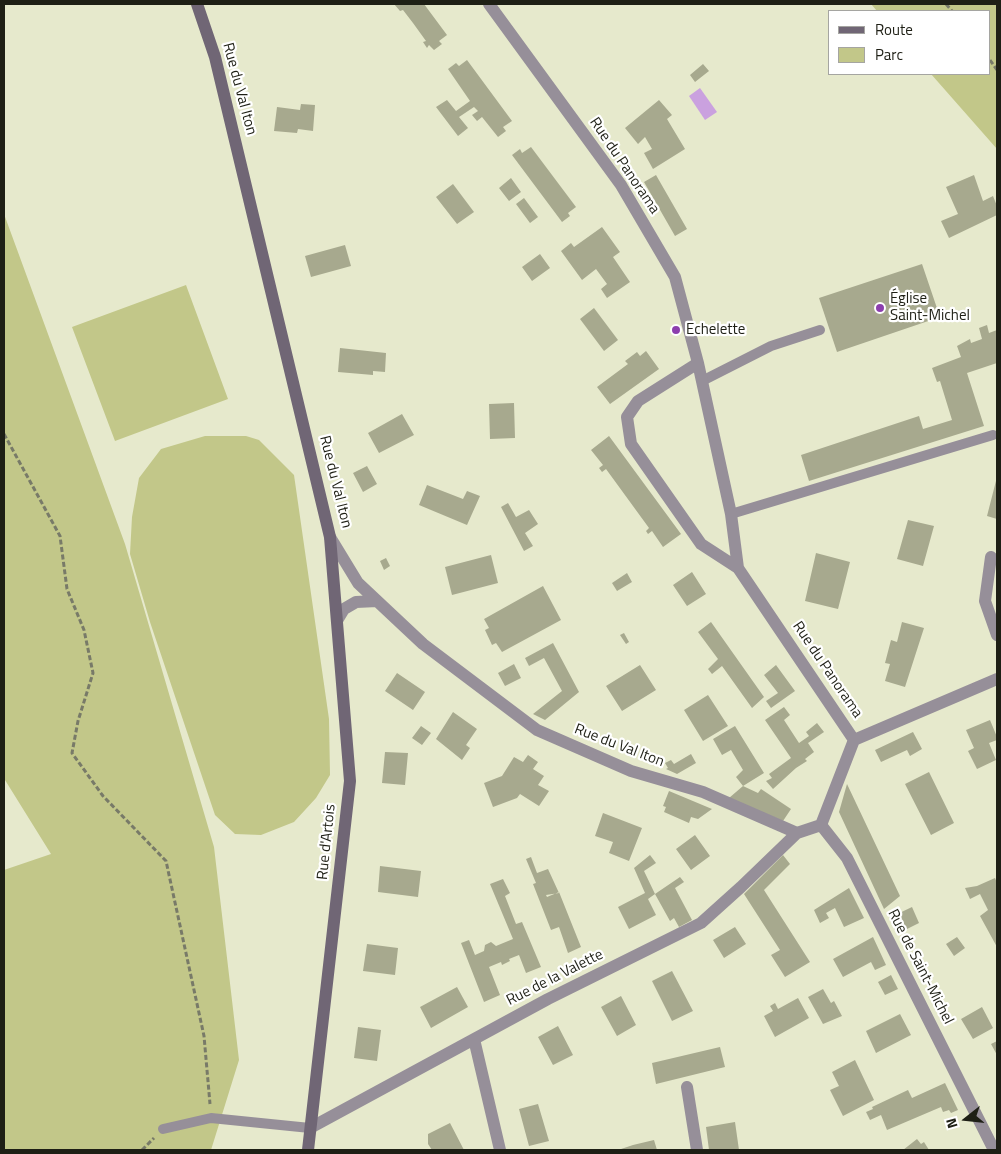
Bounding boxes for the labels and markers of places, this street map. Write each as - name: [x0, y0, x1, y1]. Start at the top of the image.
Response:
- place label: Église Saint-Michel: [890, 290, 970, 325]
- marker: Église Saint-Michel: [874, 302, 886, 314]
- place label: Echelette: [686, 321, 745, 339]
- marker: Echelette: [670, 324, 682, 336]

